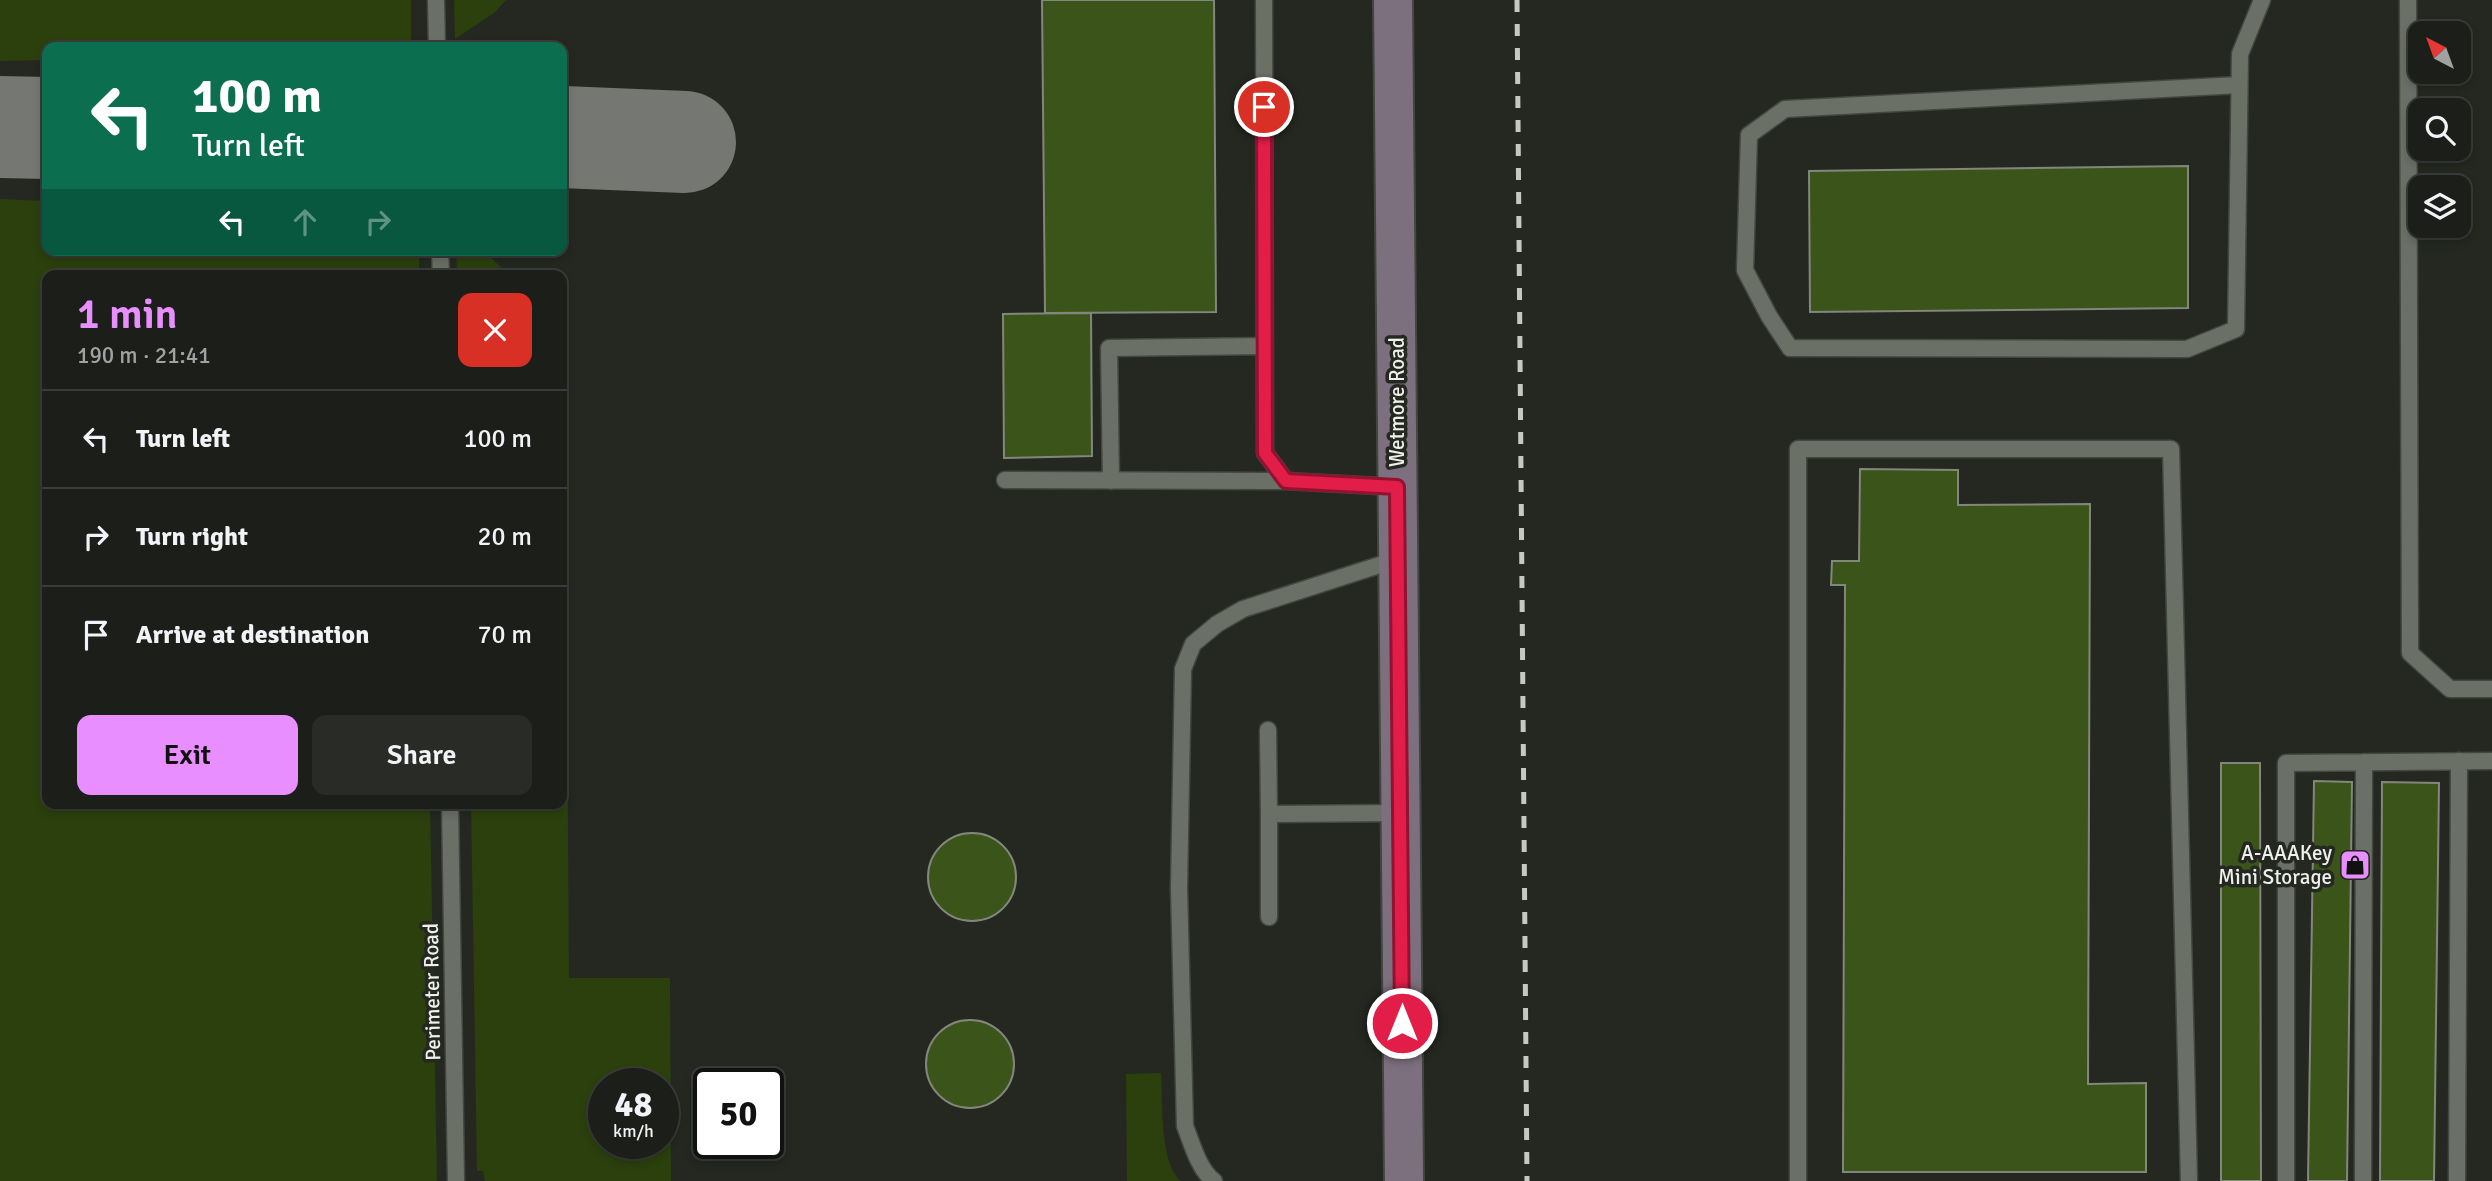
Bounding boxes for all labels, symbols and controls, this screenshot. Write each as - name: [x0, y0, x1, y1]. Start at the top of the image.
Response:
- north arrow: [2408, 21, 2471, 84]
- map controls: [2408, 21, 2471, 238]
- text: 100 m: [192, 66, 322, 126]
- icon: left: [77, 70, 168, 161]
- pin: [1234, 77, 1294, 137]
- icon: arrive: [1245, 88, 1283, 126]
- button: search: [2408, 98, 2471, 161]
- text: Turn left: [192, 126, 305, 165]
- button: layers: [2408, 175, 2471, 238]
- icon: left: [213, 203, 251, 241]
- icon: ahead: [286, 203, 324, 241]
- icon: right: [359, 203, 397, 241]
- text: 1 min: [77, 289, 178, 340]
- button: close: [458, 293, 532, 367]
- street label: Wetmore Road: [1384, 337, 1410, 467]
- text: 190 m · 21:41: [77, 341, 211, 370]
- icon: left: [77, 420, 115, 458]
- text: Turn left: [136, 423, 230, 455]
- text: 100 m: [463, 423, 532, 455]
- icon: right: [77, 518, 115, 556]
- text: Turn right: [136, 521, 248, 553]
- text: 20 m: [477, 521, 532, 553]
- icon: arrive: [77, 616, 115, 654]
- text: Arrive at destination: [136, 619, 369, 651]
- text: 70 m: [477, 619, 532, 651]
- button: Exit: [77, 715, 298, 795]
- button: Share: [312, 715, 532, 795]
- place label: A-AAAKey Mini Storage: [2218, 840, 2332, 890]
- shop icon: A-AAAKey Mini Storage: [2338, 848, 2372, 882]
- street label: Perimeter Road: [418, 923, 446, 1061]
- position arrow: [1365, 986, 1439, 1060]
- speed limit sign: 50: [693, 1068, 784, 1159]
- text: 48: [615, 1083, 652, 1126]
- text: km/h: [613, 1120, 654, 1142]

